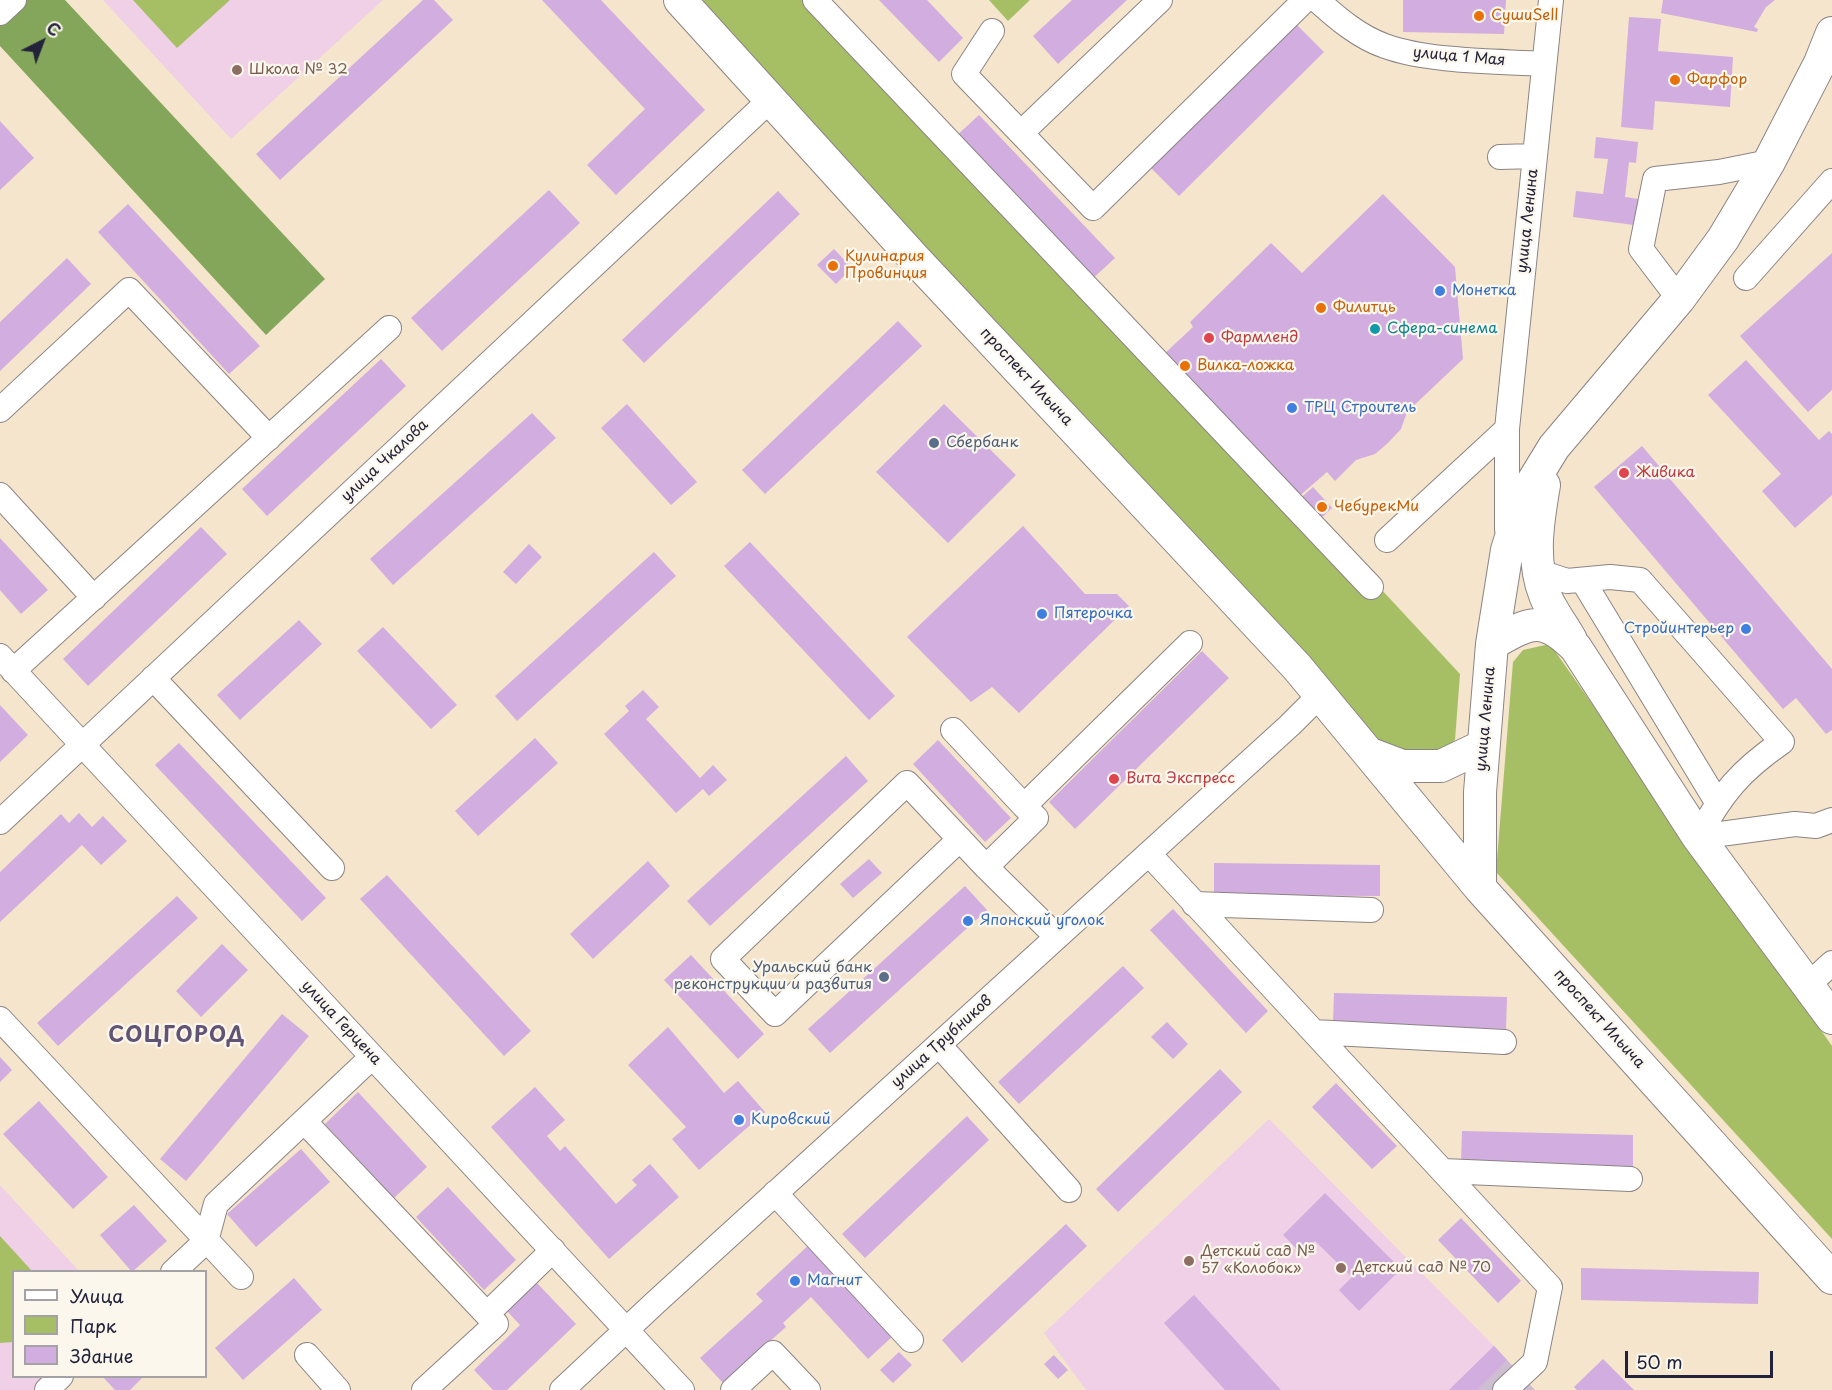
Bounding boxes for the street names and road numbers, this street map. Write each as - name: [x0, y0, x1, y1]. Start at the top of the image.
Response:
- street label: улица 1 Мая: [1412, 44, 1506, 70]
- street label: улица Ленина: [1514, 168, 1542, 274]
- street label: проспект Ильича: [976, 324, 1076, 430]
- street label: улица Чкалова: [338, 416, 432, 506]
- street label: улица Ленина: [1472, 666, 1500, 772]
- street label: проспект Ильича: [1550, 966, 1648, 1072]
- street label: улица Герцена: [297, 977, 385, 1069]
- street label: улица Трубников: [888, 992, 996, 1092]

